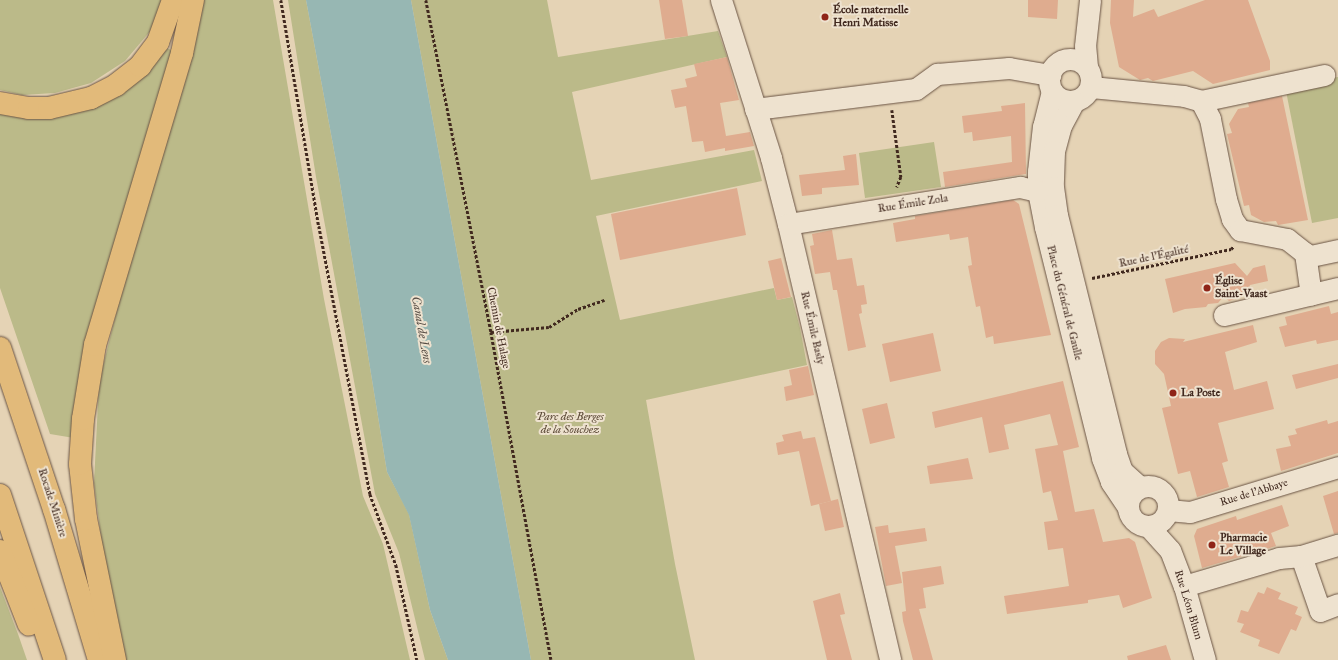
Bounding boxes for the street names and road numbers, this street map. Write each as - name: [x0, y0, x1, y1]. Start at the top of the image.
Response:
- street label: Rue Émile Zola: [877, 192, 949, 216]
- street label: Rue de l’Égalité: [1118, 243, 1190, 271]
- street label: Place du Général de Gaulle: [1043, 244, 1085, 362]
- street label: Chemin de Halage: [484, 286, 512, 370]
- street label: Rue Émile Basly: [797, 290, 827, 366]
- street label: Rocade Minière: [35, 467, 69, 539]
- street label: Rue de l'Abbaye: [1218, 476, 1290, 510]
- street label: Rue Léon Blum: [1171, 568, 1205, 642]

